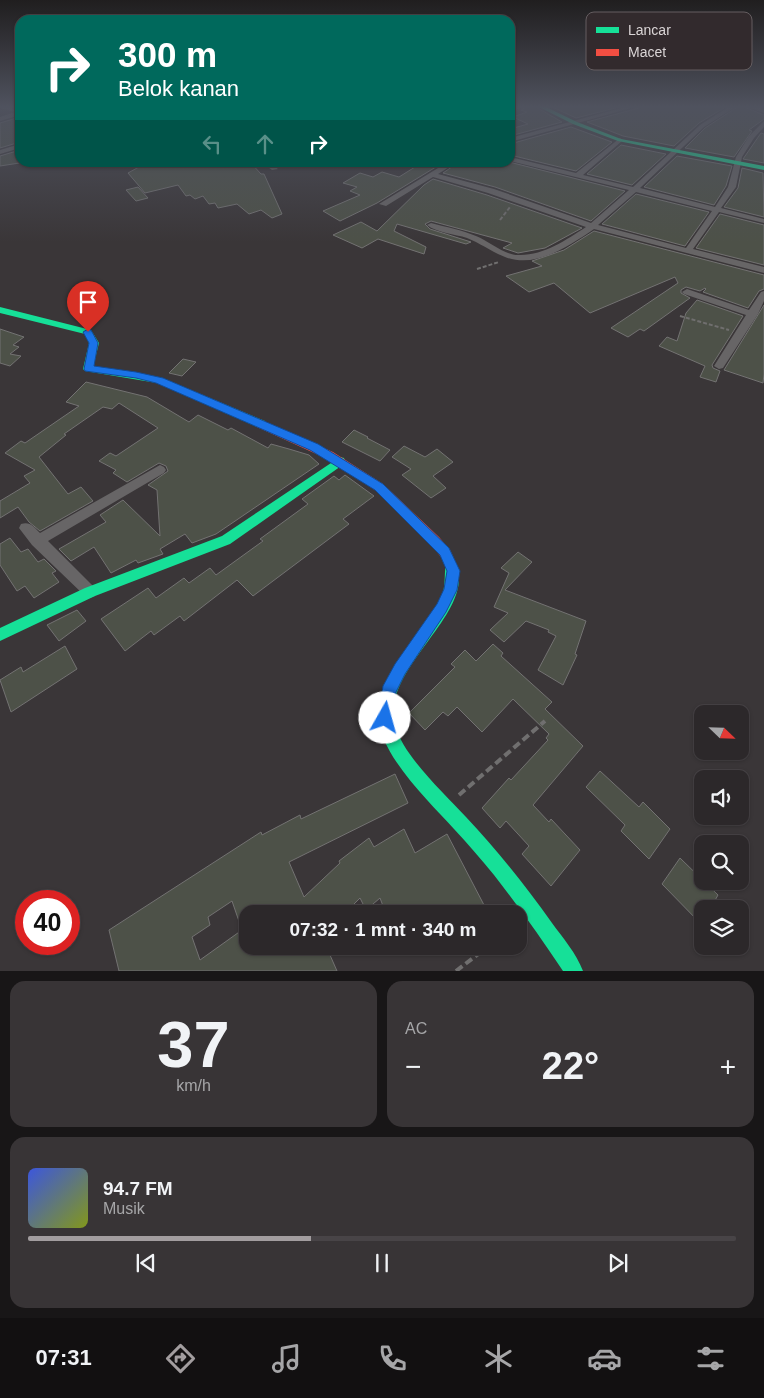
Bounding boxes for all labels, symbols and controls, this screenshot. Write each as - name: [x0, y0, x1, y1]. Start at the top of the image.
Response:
- legend: [586, 12, 752, 70]
- text: Lancar: [628, 22, 671, 38]
- icon: right: [35, 35, 100, 100]
- text: 300 m: [118, 35, 217, 74]
- text: Macet: [628, 44, 666, 60]
- text: Belok kanan: [118, 76, 239, 101]
- icon: left: [198, 130, 226, 158]
- icon: ahead: [251, 130, 279, 158]
- icon: right: [304, 130, 332, 158]
- pin: [67, 281, 109, 332]
- icon: arrive: [74, 288, 102, 316]
- position arrow: [358, 691, 410, 743]
- north arrow: [694, 705, 749, 760]
- map controls: [694, 705, 749, 955]
- button: sound: [694, 770, 749, 825]
- button: search: [694, 835, 749, 890]
- speed limit sign: 40: [15, 890, 80, 955]
- button: layers: [694, 900, 749, 955]
- text: 07:32 · 1 mnt · 340 m: [290, 919, 476, 940]
- text: 37: [157, 1008, 230, 1081]
- text: AC: [405, 1020, 427, 1037]
- text: 22°: [542, 1045, 599, 1087]
- text: −: [405, 1051, 421, 1082]
- text: +: [720, 1051, 736, 1082]
- text: km/h: [176, 1077, 211, 1094]
- text: 94.7 FM: [103, 1178, 173, 1199]
- text: Musik: [103, 1200, 145, 1217]
- icon: previous: [132, 1249, 160, 1277]
- icon: pause: [368, 1249, 396, 1277]
- icon: next: [604, 1249, 632, 1277]
- icon: directions: [163, 1341, 198, 1376]
- icon: music: [269, 1341, 304, 1376]
- icon: phone: [375, 1341, 410, 1376]
- icon: climate: [481, 1341, 516, 1376]
- icon: car: [587, 1341, 622, 1376]
- icon: filters: [693, 1341, 728, 1376]
- text: 07:31: [36, 1345, 92, 1370]

